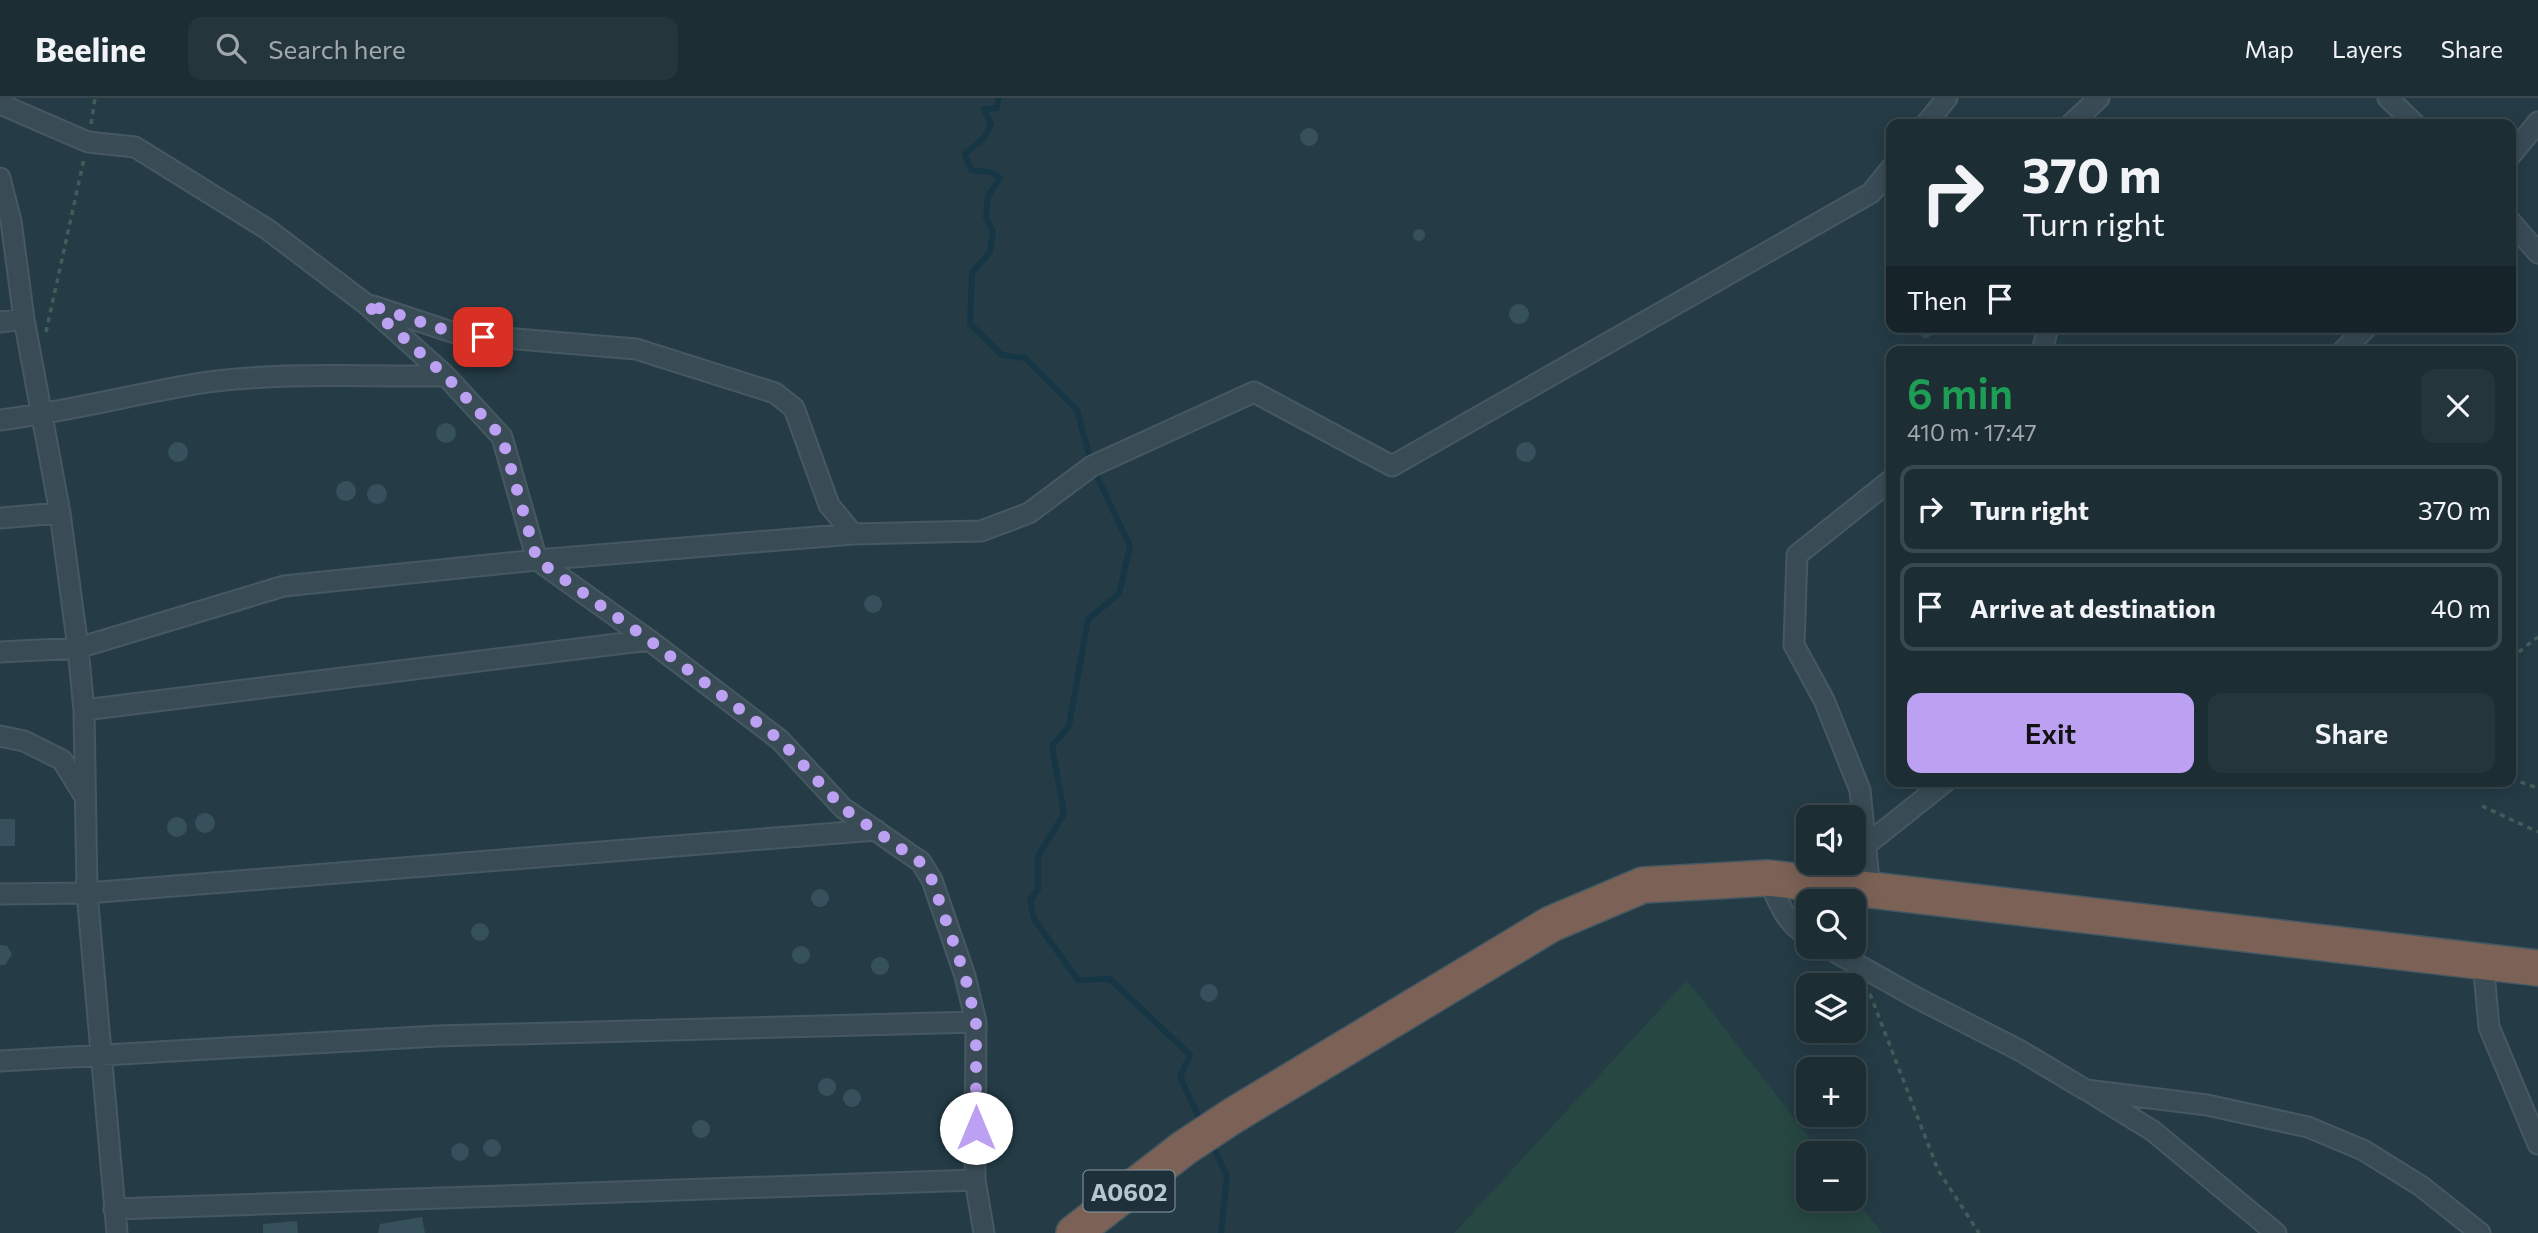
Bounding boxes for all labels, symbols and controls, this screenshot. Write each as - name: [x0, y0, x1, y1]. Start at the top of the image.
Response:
- search box: [188, 17, 678, 80]
- text: Beeline: [35, 28, 146, 69]
- icon: search: [212, 29, 250, 67]
- text: Search here: [268, 33, 406, 64]
- text: Map: [2245, 34, 2294, 63]
- text: Layers: [2332, 34, 2403, 63]
- text: Share: [2441, 34, 2503, 63]
- text: 370 m: [2022, 143, 2161, 203]
- icon: right: [1907, 147, 1998, 238]
- text: Turn right: [2022, 203, 2165, 243]
- icon: arrive: [1981, 280, 2019, 318]
- text: Then: [1907, 284, 1967, 315]
- pin: [453, 307, 513, 367]
- icon: arrive: [464, 318, 502, 356]
- text: 6 min: [1907, 366, 2013, 418]
- button: close: [2421, 369, 2495, 443]
- text: 410 m · 17:47: [1907, 418, 2037, 446]
- icon: right: [1911, 490, 1949, 528]
- text: Turn right: [1970, 494, 2089, 525]
- text: 370 m: [2418, 494, 2491, 525]
- icon: arrive: [1911, 588, 1949, 626]
- text: Arrive at destination: [1970, 592, 2216, 623]
- text: 40 m: [2431, 592, 2491, 623]
- button: Exit: [1907, 693, 2194, 773]
- button: Share: [2208, 693, 2495, 773]
- map controls: [1796, 805, 1866, 1211]
- button: sound: [1796, 805, 1866, 875]
- button: search: [1796, 889, 1866, 959]
- button: layers: [1796, 973, 1866, 1043]
- button: +: [1796, 1057, 1866, 1127]
- position arrow: [939, 1091, 1013, 1165]
- button: −: [1796, 1141, 1866, 1211]
- road number: A0602: [1084, 1170, 1174, 1212]

